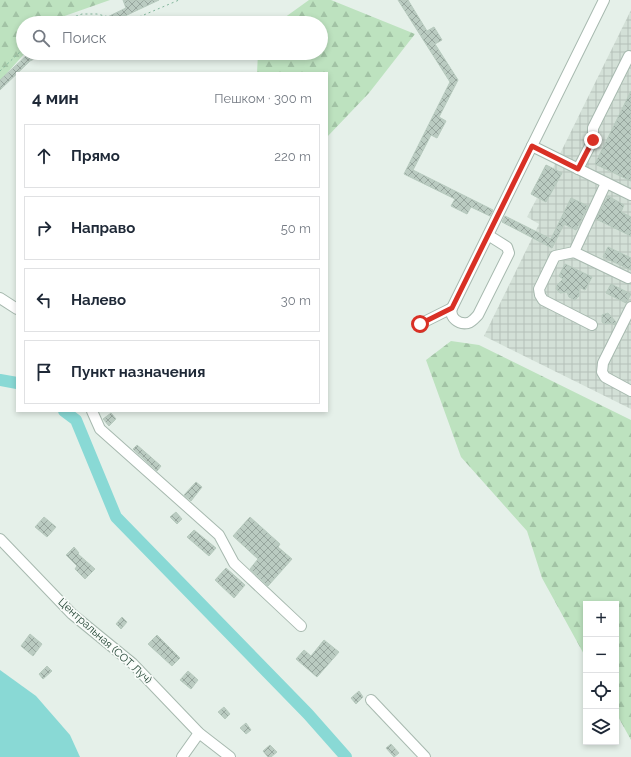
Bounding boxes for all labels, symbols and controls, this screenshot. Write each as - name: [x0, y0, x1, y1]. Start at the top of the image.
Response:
- search box: [16, 16, 328, 60]
- icon: search: [30, 27, 52, 49]
- text: Поиск: [62, 29, 107, 47]
- text: 4 мин: [32, 88, 79, 108]
- text: Пешком · 300 m: [214, 91, 312, 106]
- route end: [584, 131, 602, 149]
- icon: ahead: [33, 145, 55, 167]
- text: Прямо: [71, 147, 120, 165]
- text: 220 m: [274, 149, 311, 164]
- icon: right: [33, 217, 55, 239]
- text: Направо: [71, 219, 135, 237]
- text: 50 m: [281, 221, 311, 236]
- icon: left: [33, 289, 55, 311]
- text: Налево: [71, 291, 126, 309]
- text: 30 m: [281, 293, 311, 308]
- route start: [411, 315, 429, 333]
- icon: arrive: [33, 361, 55, 383]
- text: Пункт назначения: [71, 363, 205, 381]
- street label: Центральная (СОТ Луч): [56, 596, 155, 687]
- map controls: [583, 601, 619, 745]
- button: +: [583, 601, 619, 637]
- button: −: [583, 637, 619, 673]
- button: locate: [583, 673, 619, 709]
- button: layers: [583, 709, 619, 745]

